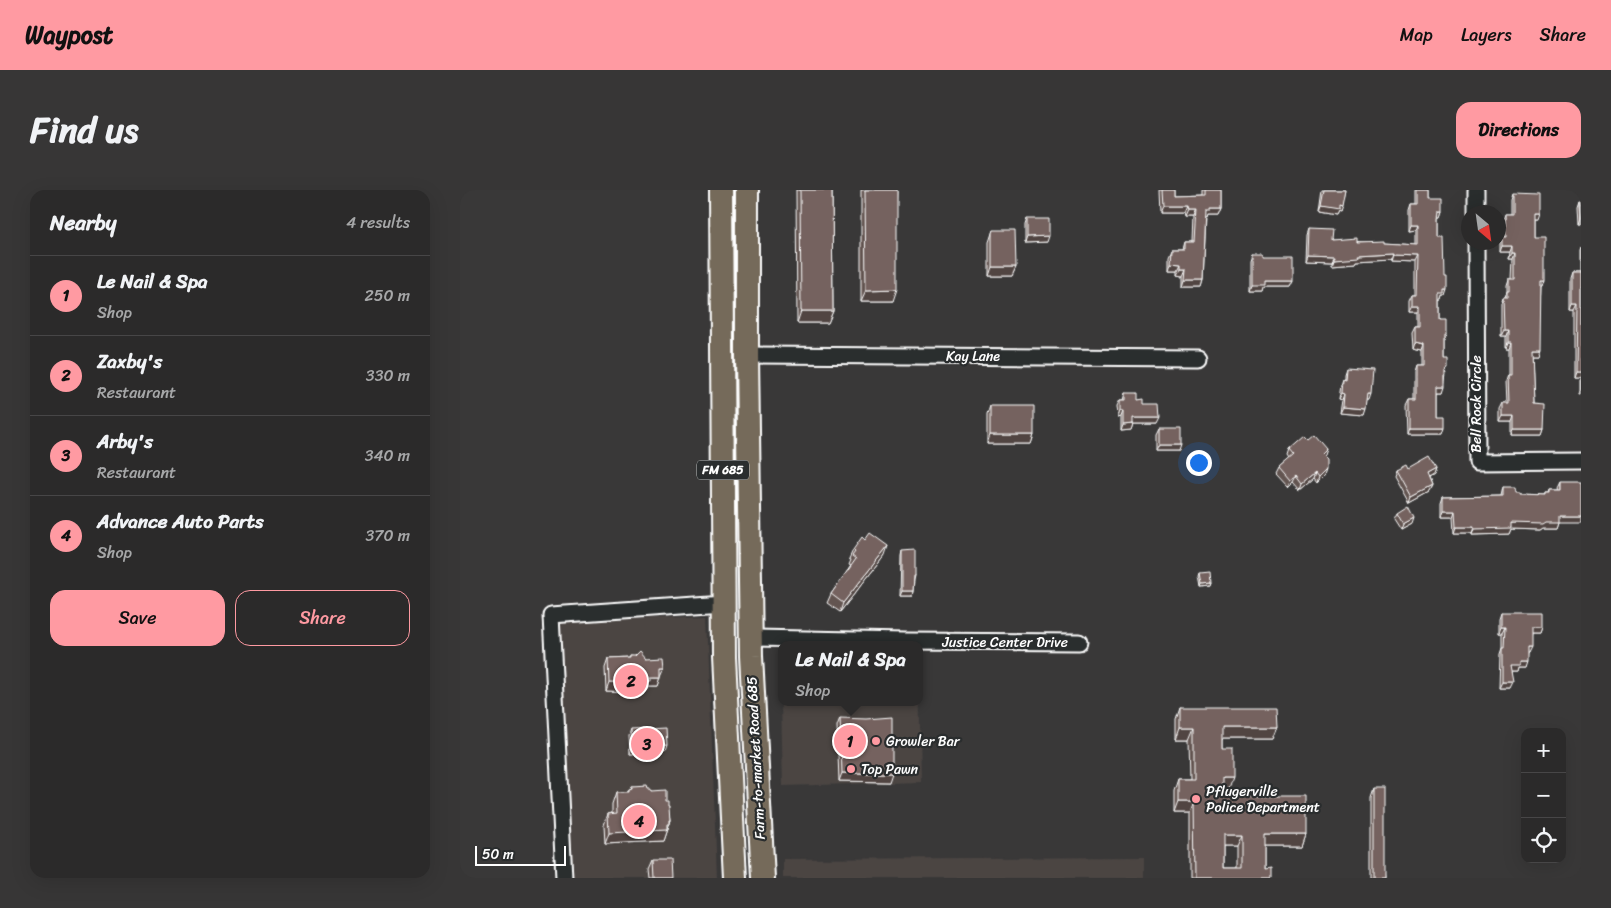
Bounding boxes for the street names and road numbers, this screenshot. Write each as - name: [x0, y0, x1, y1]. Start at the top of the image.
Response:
- street label: Kay Lane: [946, 344, 1000, 369]
- street label: Bell Rock Circle: [1464, 355, 1489, 453]
- road number: FM 685: [697, 460, 749, 480]
- street label: Justice Center Drive: [941, 630, 1068, 655]
- street label: Farm-to-market Road 685: [739, 675, 773, 840]

